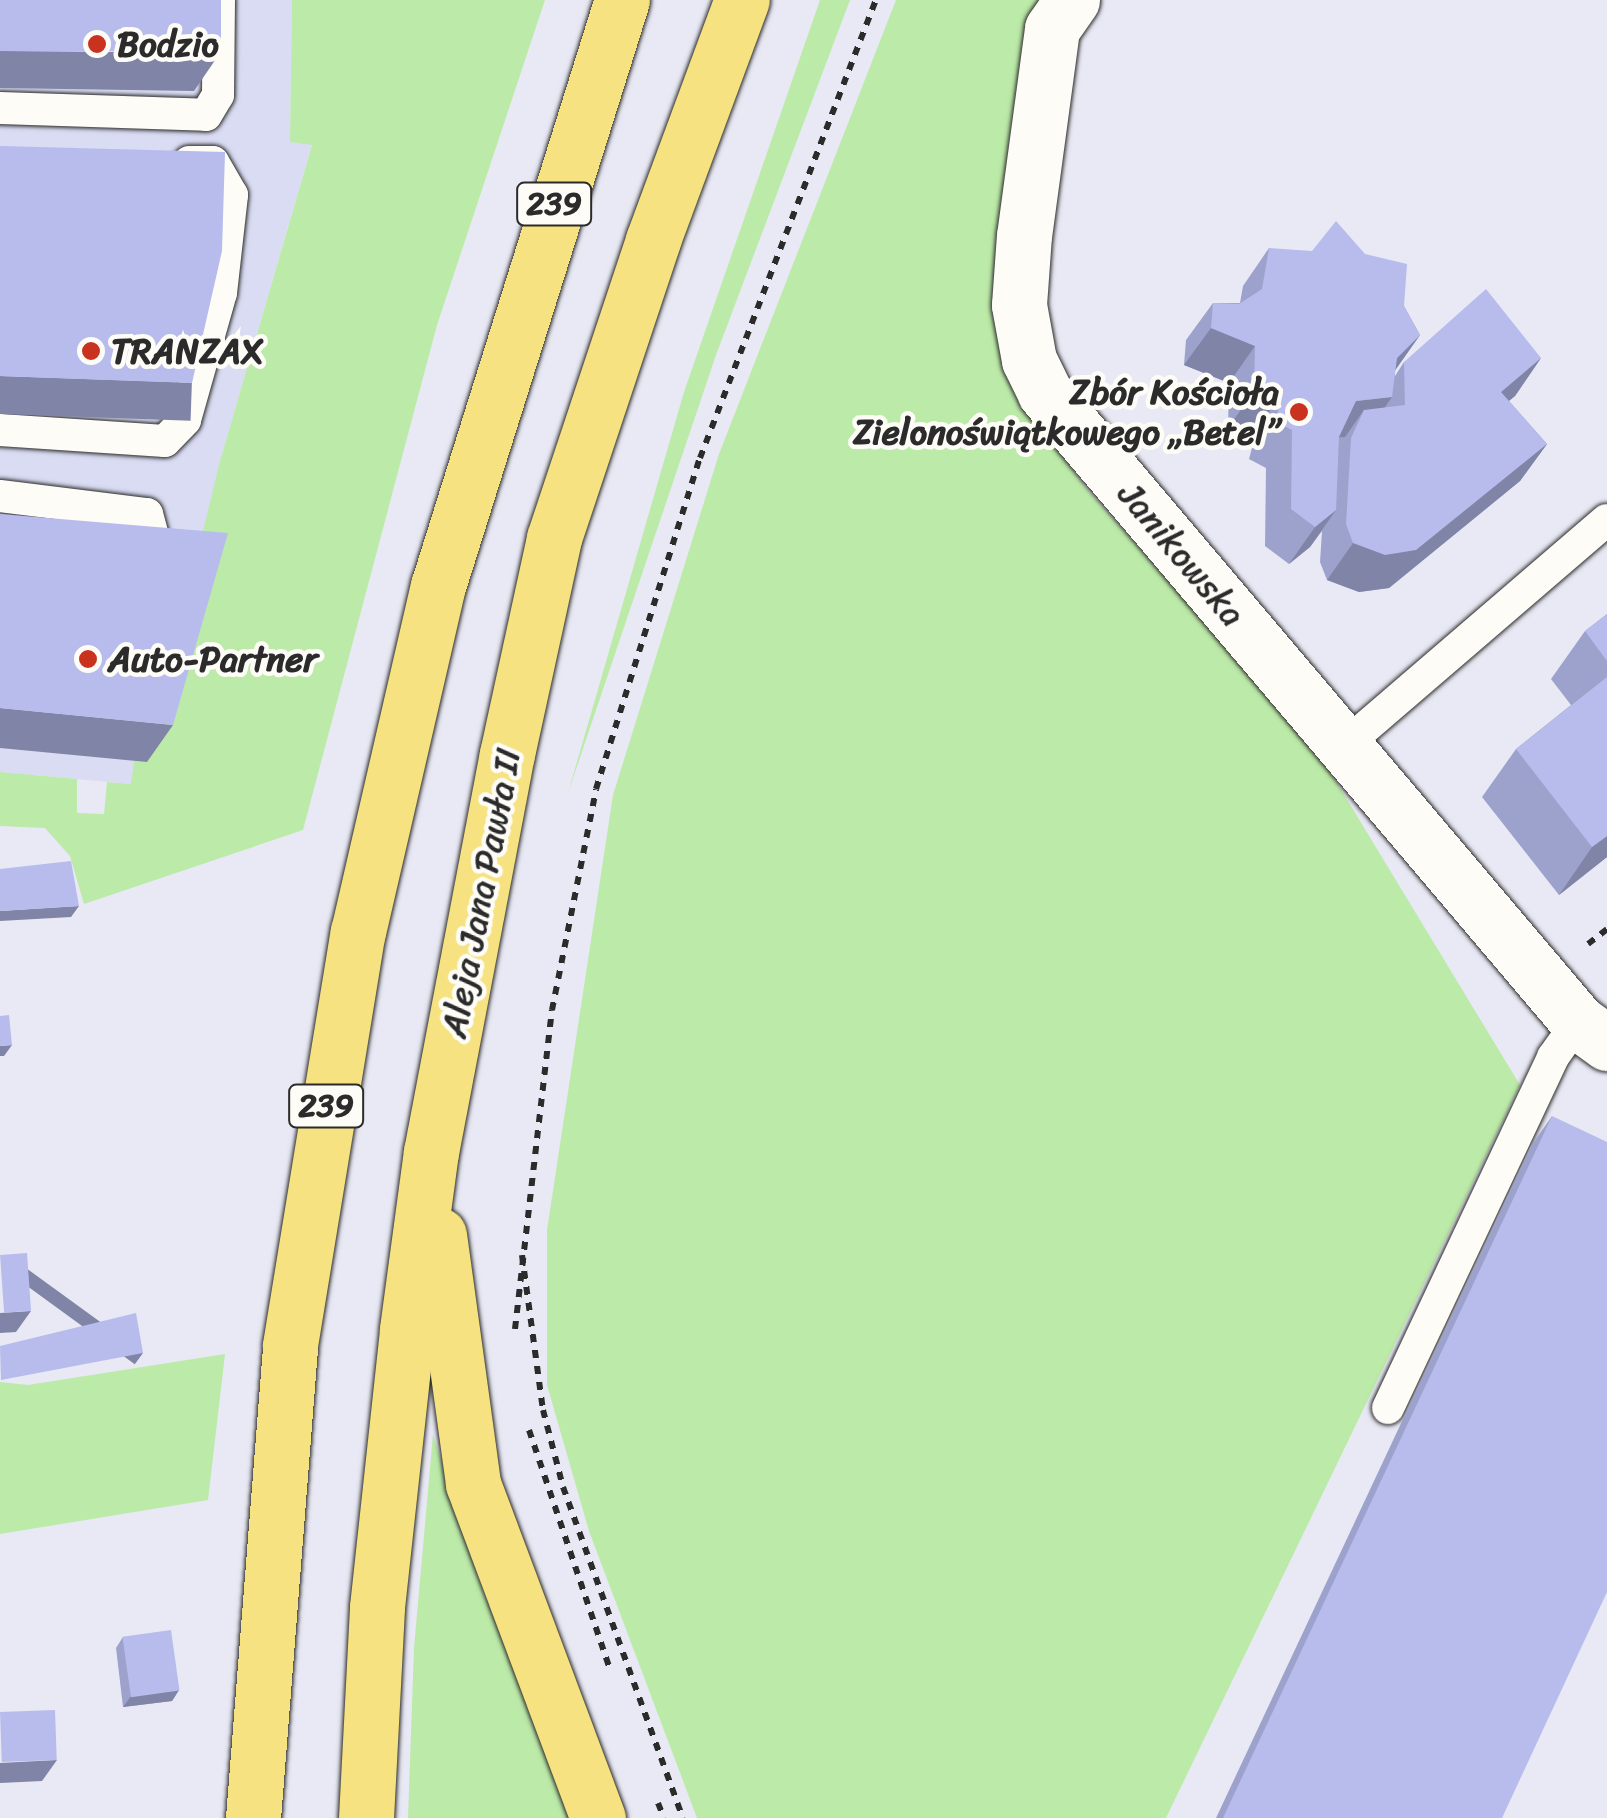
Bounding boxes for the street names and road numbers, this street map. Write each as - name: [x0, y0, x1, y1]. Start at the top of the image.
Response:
- road number: 239: [514, 177, 594, 231]
- street label: Janikowska: [1110, 474, 1254, 634]
- street label: Aleja Jana Pawła II: [432, 745, 530, 1041]
- road number: 239: [286, 1079, 366, 1133]

